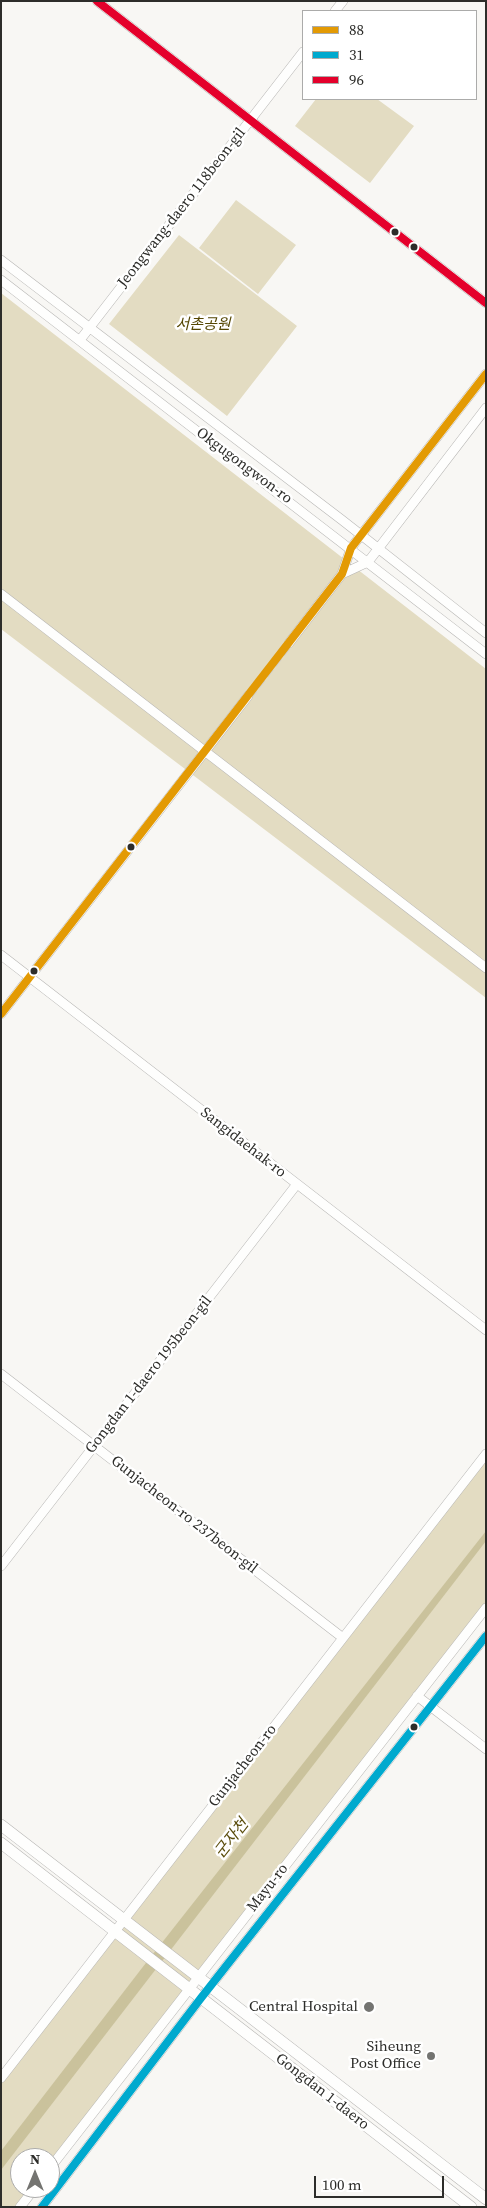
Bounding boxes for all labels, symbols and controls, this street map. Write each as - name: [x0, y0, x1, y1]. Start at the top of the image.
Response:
- legend: [302, 10, 477, 100]
- text: 88: [349, 19, 364, 40]
- text: 31: [349, 44, 364, 65]
- text: 96: [349, 69, 364, 90]
- street label: Jeongwang-daero 118beon-gil: [114, 125, 250, 291]
- unlabelled marker: [390, 227, 400, 237]
- unlabelled marker: [409, 242, 419, 252]
- park label: 서촌공원: [175, 316, 231, 334]
- street label: Okgugongwon-ro: [192, 424, 296, 508]
- unlabelled marker: [126, 842, 136, 852]
- unlabelled marker: [29, 966, 39, 976]
- street label: Sangidaehak-ro: [197, 1104, 289, 1182]
- street label: Gongdan 1-daero 195beon-gil: [82, 1293, 216, 1457]
- street label: Gunjacheon-ro 237beon-gil: [107, 1452, 261, 1578]
- street label: Gunjacheon-ro: [205, 1721, 281, 1811]
- unlabelled marker: [409, 1722, 419, 1732]
- water label: 군자천: [211, 1816, 253, 1862]
- street label: Mayu-ro: [244, 1860, 292, 1916]
- place label: Central Hospital: [249, 1998, 358, 2016]
- marker: Central Hospital: [362, 2000, 376, 2014]
- place label: Siheung Post Office: [350, 2038, 421, 2073]
- street label: Gongdan 1-daero: [272, 2050, 372, 2134]
- marker: Siheung Post Office: [425, 2050, 437, 2062]
- north arrow: [10, 2148, 60, 2198]
- text: N: [30, 2149, 40, 2169]
- scale bar: [317, 2166, 447, 2198]
- text: 100 m: [322, 2174, 362, 2195]

